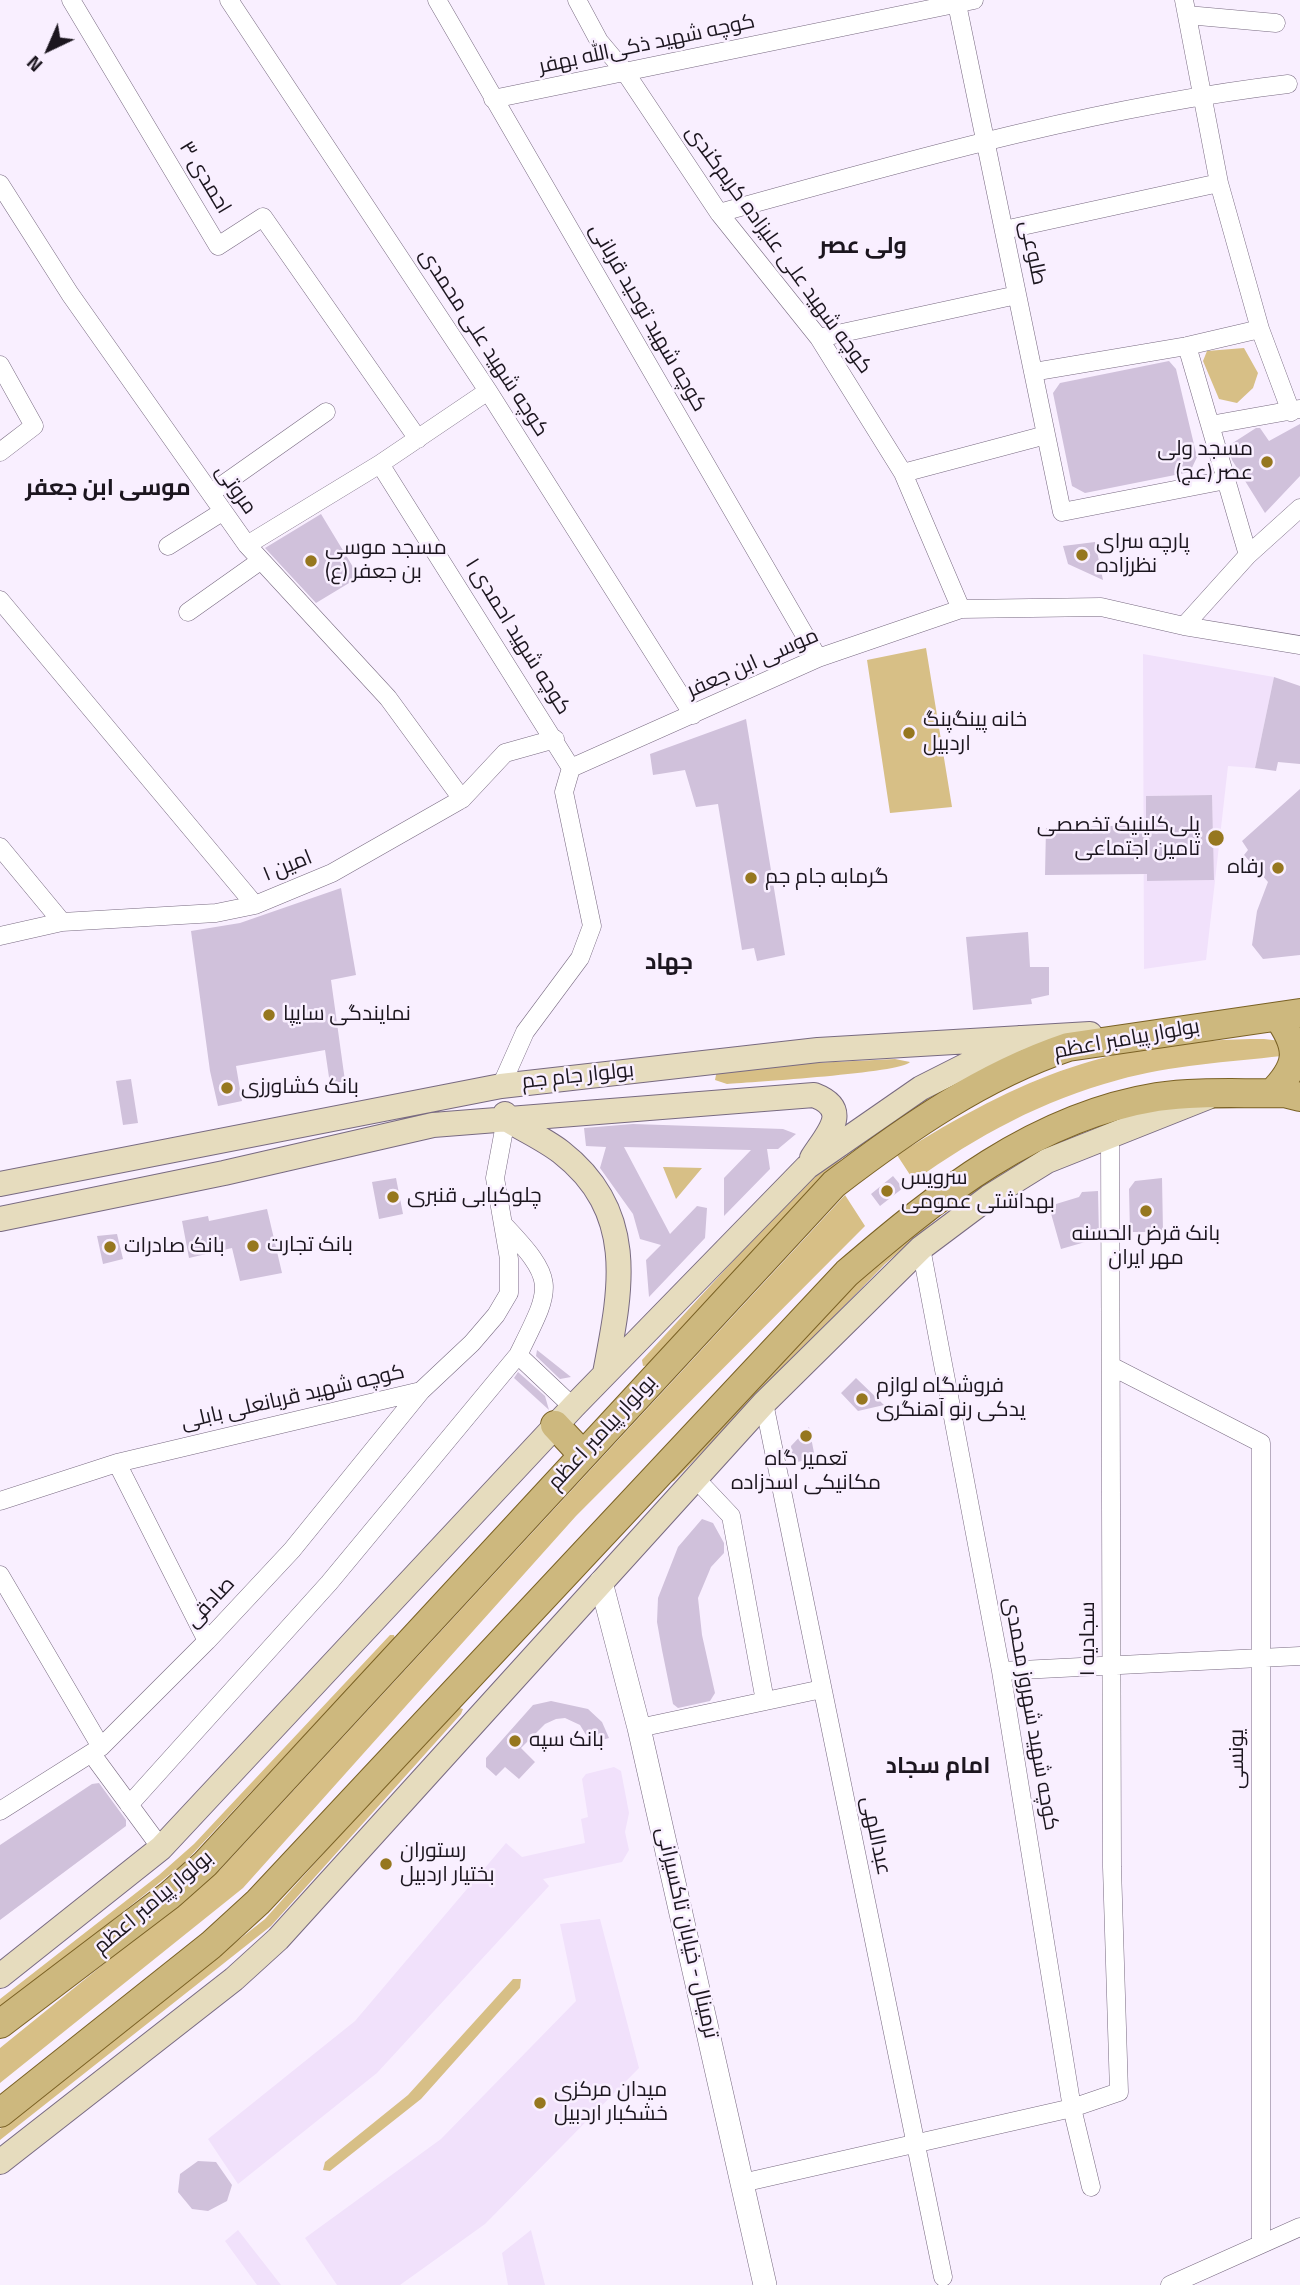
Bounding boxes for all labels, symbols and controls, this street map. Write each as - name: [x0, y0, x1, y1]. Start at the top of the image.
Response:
- street label: کوچه شهید ذکی‌الله بهفر: [537, 10, 757, 80]
- north arrow: [14, 14, 84, 84]
- text: N: [19, 49, 49, 79]
- street label: کوچه شهید علی علیزاده کریم‌کندی: [679, 121, 877, 379]
- street label: احمدی ۳: [173, 137, 235, 219]
- street label: کوچه شهید توحید قربانی: [583, 219, 711, 417]
- street label: طلوعی: [1013, 219, 1051, 287]
- district label: ولی عصر: [819, 233, 907, 261]
- street label: کوچه شهید علی محمدی: [413, 244, 553, 442]
- place label: مسجد ولی عصر (عج): [1157, 437, 1253, 487]
- marker: مسجد ولی عصر (عج): [1259, 454, 1275, 470]
- street label: مروتی: [209, 460, 261, 520]
- district label: موسی ابن جعفر: [25, 475, 191, 503]
- place label: پارچه‌ سرای نظرزاده: [1096, 530, 1190, 580]
- place label: مسجد موسی بن جعفر (ع): [325, 536, 447, 586]
- marker: پارچه‌ سرای نظرزاده: [1074, 547, 1090, 563]
- marker: مسجد موسی بن جعفر (ع): [303, 553, 319, 569]
- street label: کوچه شهید احمدی ۱: [459, 554, 575, 720]
- street label: موسی ابن جعفر: [683, 624, 823, 704]
- place label: خانه پینگ‌پنگ اردبیل: [923, 708, 1027, 758]
- marker: خانه پینگ‌پنگ اردبیل: [901, 725, 917, 741]
- place label: پلی‌کلینیک تخصصی تامین اجتماعی: [1037, 813, 1200, 863]
- marker: پلی‌کلینیک تخصصی تامین اجتماعی: [1206, 828, 1226, 848]
- street label: امین ۱: [260, 846, 316, 888]
- place label: رفاه: [1227, 855, 1264, 881]
- marker: رفاه: [1270, 860, 1286, 876]
- place label: گرمابه جام جم: [765, 865, 889, 891]
- marker: گرمابه جام جم: [743, 870, 759, 886]
- district label: جهاد: [645, 949, 693, 977]
- place label: نمایندگی سایپا: [283, 1002, 411, 1028]
- marker: نمایندگی سایپا: [261, 1007, 277, 1023]
- street label: بولوار پیامبر اعظم: [1052, 1015, 1202, 1065]
- street label: بولوار جام جم: [521, 1059, 635, 1095]
- place label: بانک کشاورزی: [241, 1075, 359, 1101]
- marker: بانک کشاورزی: [219, 1080, 235, 1096]
- place label: سرویس بهداشتی عمومی: [901, 1166, 1055, 1216]
- marker: سرویس بهداشتی عمومی: [879, 1183, 895, 1199]
- place label: چلوکبابی قنبری: [407, 1184, 542, 1210]
- marker: چلوکبابی قنبری: [385, 1189, 401, 1205]
- marker: بانک قرض الحسنه مهر ایران: [1138, 1203, 1154, 1219]
- place label: بانک قرض الحسنه مهر ایران: [1072, 1222, 1220, 1272]
- place label: بانک تجارت: [267, 1233, 353, 1259]
- place label: بانک صادرات: [124, 1234, 225, 1260]
- marker: بانک تجارت: [245, 1238, 261, 1254]
- marker: بانک صادرات: [102, 1239, 118, 1255]
- street label: کوچه شهید قربانعلی بابلی: [179, 1360, 407, 1436]
- street label: بولوار پیامبر اعظم: [543, 1370, 663, 1496]
- place label: فروشگاه لوازم یدکی رنو آهنگری: [876, 1374, 1026, 1424]
- marker: فروشگاه لوازم یدکی رنو آهنگری: [854, 1391, 870, 1407]
- marker: تعمیر گاه مکانیکی اسدزاده: [798, 1428, 814, 1444]
- place label: تعمیر گاه مکانیکی اسدزاده: [731, 1447, 881, 1497]
- street label: صادقی: [181, 1572, 241, 1634]
- street label: کوچه شهید شهروز محمدی: [997, 1595, 1063, 1833]
- street label: سجادیه ۱: [1076, 1601, 1102, 1677]
- place label: بانک سپه: [529, 1728, 604, 1754]
- street label: یونسی: [1225, 1729, 1251, 1789]
- marker: بانک سپه: [507, 1733, 523, 1749]
- district label: امام سجاد: [886, 1753, 990, 1781]
- street label: عبداللهی: [854, 1794, 896, 1878]
- street label: ترمینال - خیابان تاکسیرانی: [649, 1825, 723, 2041]
- place label: رستوران بختیار اردبیل: [400, 1839, 495, 1889]
- street label: بولوار پیامبر اعظم: [89, 1846, 219, 1960]
- marker: رستوران بختیار اردبیل: [378, 1856, 394, 1872]
- place label: میدان مرکزی خشکبار اردبیل: [554, 2078, 668, 2128]
- marker: میدان مرکزی خشکبار اردبیل: [532, 2095, 548, 2111]

